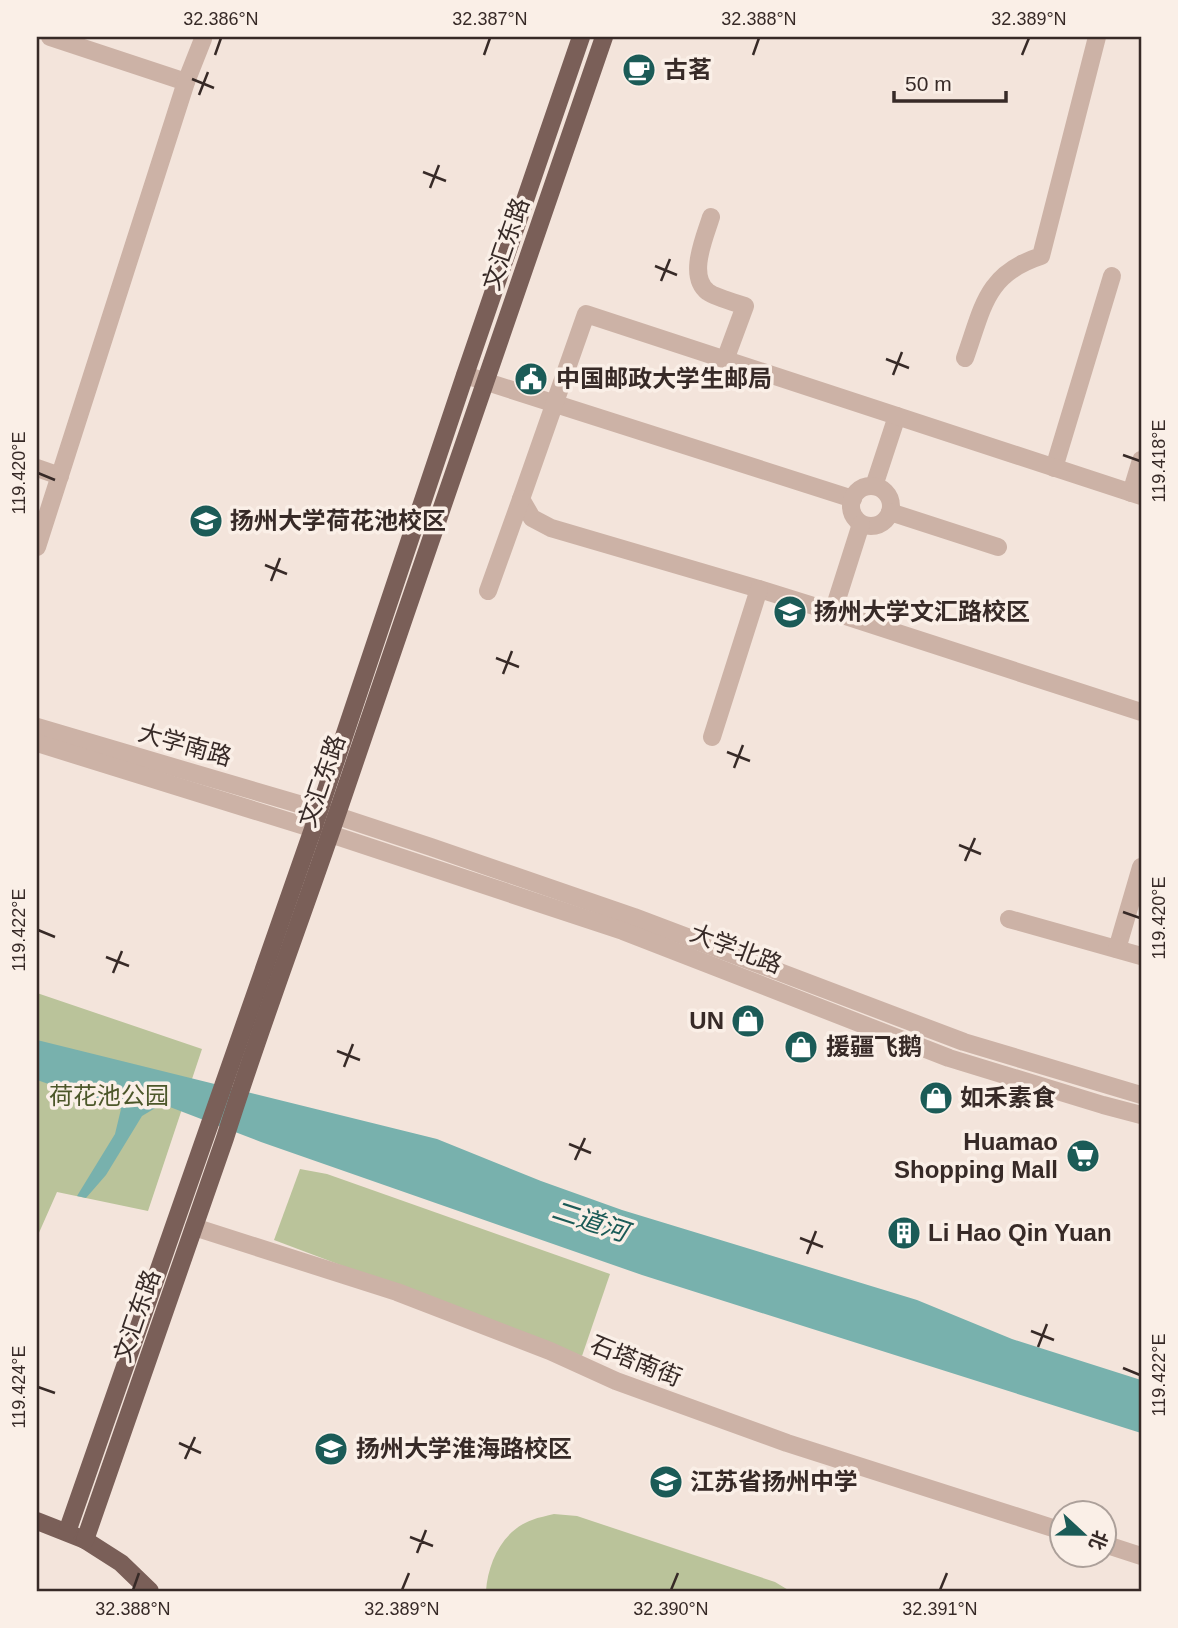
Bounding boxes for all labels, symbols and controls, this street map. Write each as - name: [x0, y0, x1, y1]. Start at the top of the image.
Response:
- text: 32.386°N: [183, 9, 259, 29]
- text: 32.387°N: [452, 9, 528, 29]
- text: 32.388°N: [721, 9, 797, 29]
- text: 32.389°N: [991, 9, 1067, 29]
- cafe icon: 古茗: [620, 51, 658, 89]
- place label: 古茗: [664, 56, 712, 83]
- scale bar: [894, 60, 1006, 104]
- text: 50 m: [905, 72, 952, 95]
- street label: 文汇东路: [477, 194, 534, 294]
- public building icon: 中国邮政大学生邮局: [512, 360, 550, 398]
- place label: 中国邮政大学生邮局: [556, 365, 772, 392]
- text: 119.418°E: [1149, 420, 1169, 502]
- text: 119.420°E: [9, 432, 29, 514]
- school or university icon: 扬州大学荷花池校区: [187, 502, 225, 540]
- place label: 扬州大学荷花池校区: [230, 507, 446, 534]
- school or university icon: 扬州大学文汇路校区: [771, 593, 809, 631]
- place label: 扬州大学文汇路校区: [814, 598, 1030, 625]
- street label: 大学南路: [135, 718, 235, 771]
- street label: 文汇东路: [293, 731, 350, 831]
- text: 119.420°E: [1149, 877, 1169, 959]
- text: 119.422°E: [9, 889, 29, 971]
- street label: 大学北路: [687, 919, 786, 978]
- shop icon: UN: [729, 1002, 767, 1040]
- place label: UN: [689, 1007, 724, 1034]
- shop icon: 援疆飞鹅: [782, 1028, 820, 1066]
- place label: 援疆飞鹅: [826, 1033, 922, 1060]
- shop icon: 如禾素食: [917, 1079, 955, 1117]
- park label: 荷花池公园: [49, 1082, 169, 1109]
- place label: 如禾素食: [960, 1084, 1056, 1111]
- place label: Huamao Shopping Mall: [894, 1128, 1058, 1183]
- supermarket icon: Huamao Shopping Mall: [1064, 1137, 1102, 1175]
- water label: 二道河: [548, 1195, 636, 1249]
- building icon: Li Hao Qin Yuan: [885, 1214, 923, 1252]
- place label: Li Hao Qin Yuan: [928, 1219, 1112, 1246]
- street label: 文汇东路: [108, 1266, 165, 1366]
- street label: 石塔南街: [587, 1330, 686, 1391]
- text: 119.422°E: [1149, 1334, 1169, 1416]
- text: 119.424°E: [9, 1346, 29, 1428]
- school or university icon: 扬州大学淮海路校区: [312, 1430, 350, 1468]
- place label: 扬州大学淮海路校区: [356, 1435, 572, 1462]
- school or university icon: 江苏省扬州中学: [647, 1463, 685, 1501]
- place label: 江苏省扬州中学: [690, 1468, 858, 1495]
- north arrow: [1048, 1498, 1118, 1568]
- text: 北: [1085, 1527, 1112, 1553]
- text: 32.388°N: [95, 1599, 171, 1619]
- text: 32.389°N: [364, 1599, 440, 1619]
- text: 32.390°N: [633, 1599, 709, 1619]
- text: 32.391°N: [902, 1599, 978, 1619]

